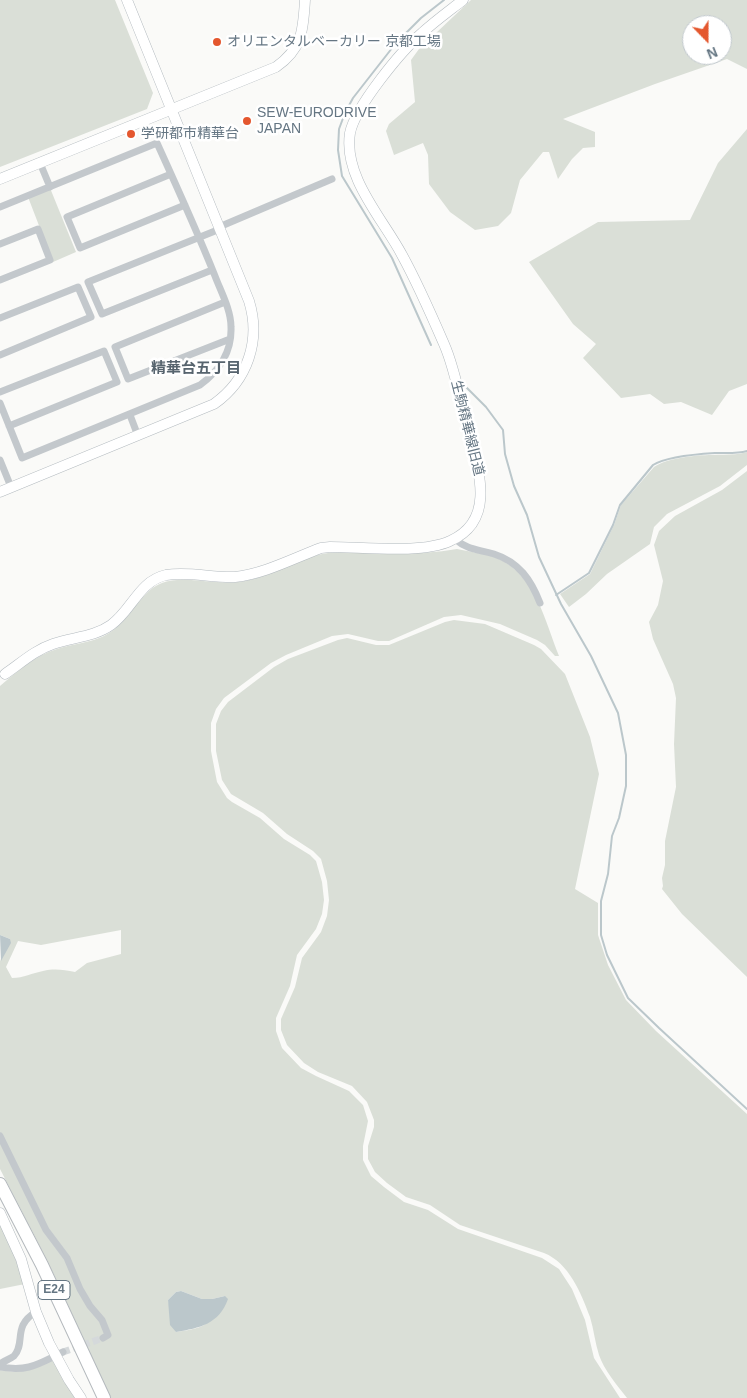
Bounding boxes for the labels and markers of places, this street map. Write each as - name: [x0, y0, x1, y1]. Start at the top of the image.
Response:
- place label: オリエンタルベーカリー 京都工場: [227, 34, 441, 50]
- marker: オリエンタルベーカリー 京都工場: [211, 36, 223, 48]
- place label: SEW-EURODRIVE JAPAN: [257, 105, 377, 138]
- marker: SEW-EURODRIVE JAPAN: [241, 115, 253, 127]
- place label: 学研都市精華台: [141, 126, 239, 142]
- marker: 学研都市精華台: [125, 128, 137, 140]

